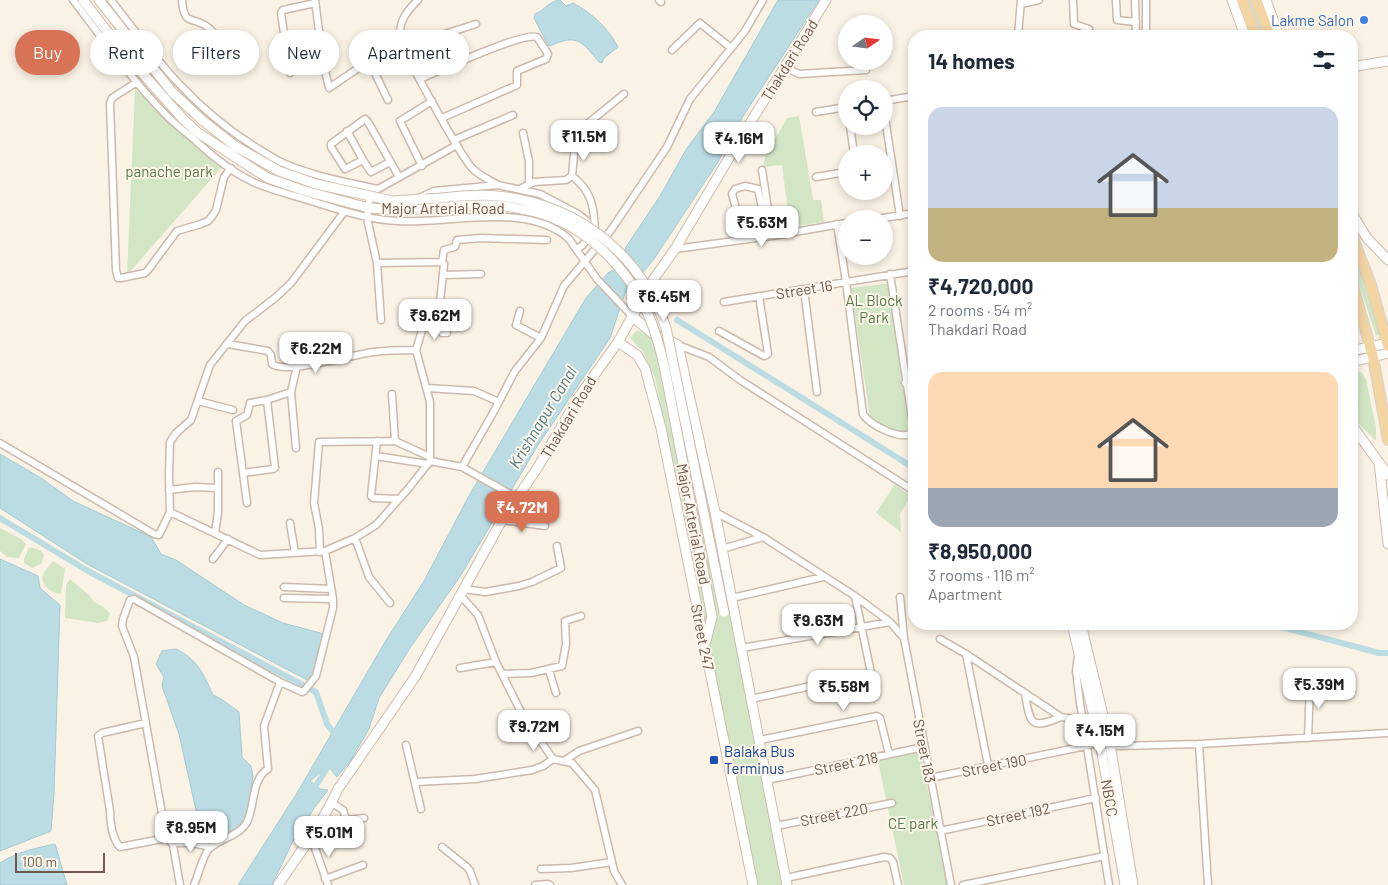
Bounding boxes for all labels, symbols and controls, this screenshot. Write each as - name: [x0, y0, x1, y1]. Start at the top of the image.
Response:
- place label: Lakme Salon: [1271, 11, 1354, 29]
- marker: Lakme Salon: [1358, 14, 1370, 26]
- north arrow: [838, 15, 892, 70]
- map controls: [838, 15, 893, 265]
- street label: Thakdari Road: [757, 16, 821, 104]
- chip: Buy: [15, 30, 80, 75]
- chip: Rent: [90, 30, 163, 75]
- chip: Filters: [173, 30, 259, 75]
- chip: New: [269, 30, 339, 75]
- chip: Apartment: [349, 30, 469, 75]
- icon: filters: [1310, 46, 1338, 74]
- text: 14 homes: [928, 48, 1015, 73]
- button: locate: [838, 80, 893, 135]
- pin: ₹11.5M: [543, 120, 625, 162]
- pin: ₹4.16M: [698, 121, 780, 164]
- text: ₹11.5M: [562, 126, 606, 145]
- text: ₹4.16M: [715, 128, 763, 147]
- icon: home: [1088, 140, 1178, 230]
- button: +: [838, 145, 893, 200]
- park label: panache park: [125, 162, 213, 180]
- street label: Major Arterial Road: [381, 199, 505, 217]
- pin: ₹5.63M: [721, 206, 803, 248]
- button: −: [838, 210, 893, 265]
- text: ₹5.63M: [737, 212, 787, 231]
- text: ₹4,720,000: [928, 273, 1033, 298]
- street label: Street 16: [774, 276, 834, 302]
- pin: ₹6.45M: [623, 280, 705, 322]
- text: ₹6.45M: [638, 286, 690, 305]
- park label: AL Block Park: [846, 291, 903, 326]
- pin: ₹9.62M: [394, 298, 476, 341]
- text: 2 rooms · 54 m²: [928, 300, 1032, 319]
- text: ₹9.62M: [410, 305, 460, 324]
- text: Thakdari Road: [928, 319, 1027, 338]
- pin: ₹6.22M: [275, 332, 357, 374]
- text: ₹6.22M: [290, 338, 342, 357]
- water label: Krishnapur Canal: [504, 362, 580, 471]
- street label: Thakdari Road: [536, 373, 600, 461]
- icon: home: [1088, 405, 1178, 495]
- street label: Major Arterial Road: [673, 462, 715, 586]
- pin: ₹4.72M: [481, 490, 563, 533]
- text: ₹4.72M: [496, 497, 548, 516]
- text: ₹8,950,000: [928, 538, 1032, 563]
- text: 3 rooms · 116 m²: [928, 565, 1034, 584]
- text: Apartment: [928, 584, 1003, 603]
- street label: Street 247: [688, 602, 718, 672]
- pin: ₹9.63M: [777, 604, 859, 646]
- text: ₹9.63M: [793, 610, 843, 629]
- pin: ₹5.39M: [1278, 668, 1360, 710]
- pin: ₹5.58M: [803, 670, 885, 712]
- text: ₹5.39M: [1294, 674, 1344, 693]
- text: ₹5.58M: [819, 676, 869, 695]
- pin: ₹9.72M: [493, 710, 575, 752]
- pin: ₹4.15M: [1059, 714, 1141, 756]
- text: ₹9.72M: [509, 716, 559, 735]
- street label: Street 183: [910, 718, 940, 784]
- text: ₹4.15M: [1076, 720, 1124, 739]
- place label: Balaka Bus Terminus: [724, 742, 795, 777]
- street label: Street 218: [812, 747, 880, 779]
- street label: Street 190: [960, 750, 1028, 780]
- marker: Balaka Bus Terminus: [708, 754, 720, 766]
- street label: NBCC: [1098, 778, 1122, 818]
- street label: Street 192: [984, 798, 1052, 830]
- street label: Street 220: [799, 799, 869, 829]
- pin: ₹8.95M: [150, 810, 232, 853]
- park label: CE park: [888, 814, 939, 832]
- pin: ₹5.01M: [288, 816, 370, 858]
- text: ₹8.95M: [166, 817, 216, 836]
- text: ₹5.01M: [305, 822, 353, 841]
- scale bar: [15, 850, 105, 873]
- text: 100 m: [22, 853, 57, 870]

